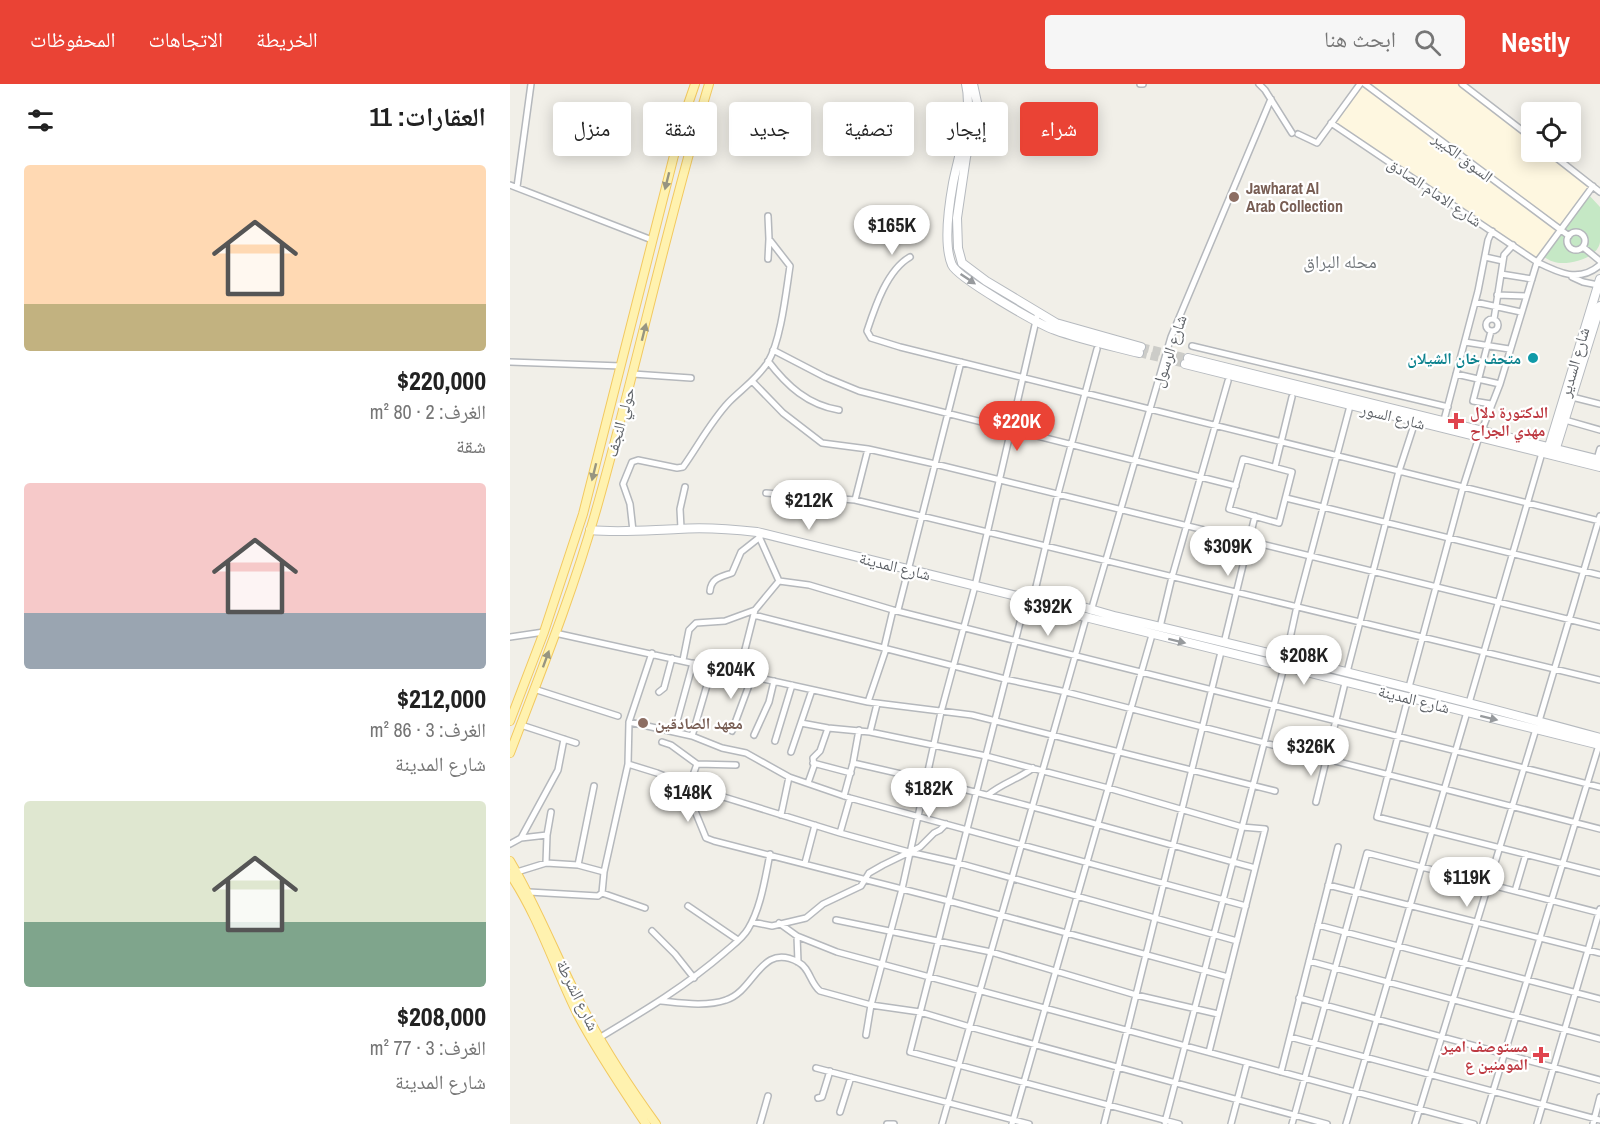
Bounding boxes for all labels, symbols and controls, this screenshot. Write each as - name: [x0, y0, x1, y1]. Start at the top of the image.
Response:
- search box: [1045, 15, 1465, 69]
- text: Nestly: [1501, 23, 1570, 61]
- text: ابحث هنا: [1324, 24, 1396, 54]
- text: المحفوظات: [30, 25, 115, 54]
- text: الاتجاهات: [148, 25, 223, 54]
- text: الخريطة: [256, 25, 318, 54]
- icon: search: [1411, 26, 1444, 59]
- text: العقارات: 11: [369, 99, 486, 134]
- chip: منزل: [553, 102, 631, 156]
- chip: شقة: [643, 102, 717, 156]
- chip: جديد: [729, 102, 811, 156]
- chip: تصفية: [823, 102, 914, 156]
- chip: إيجار: [926, 102, 1008, 156]
- chip: شراء: [1020, 102, 1098, 156]
- map controls: [1521, 102, 1581, 162]
- button: locate: [1521, 102, 1581, 162]
- icon: filters: [24, 104, 57, 137]
- street label: السوق الكبير: [1427, 126, 1498, 187]
- street label: شارع الامام الصادق: [1383, 152, 1487, 232]
- one-way arrow: [662, 172, 672, 190]
- place label: Jawharat Al Arab Collection: [1246, 177, 1343, 217]
- marker: Jawharat Al Arab Collection: [1227, 190, 1241, 204]
- icon: home: [201, 204, 309, 312]
- pin: $165K: [850, 205, 934, 256]
- text: $165K: [868, 211, 916, 238]
- district label: محله البراق: [1303, 249, 1377, 274]
- one-way arrow: [959, 274, 976, 285]
- street label: شارع الرسول: [1146, 312, 1192, 390]
- one-way arrow: [640, 322, 650, 341]
- street label: شارع السدير: [1553, 325, 1594, 400]
- place label: متحف خان الشيلان: [1407, 347, 1521, 369]
- marker: متحف خان الشيلان: [1526, 351, 1540, 365]
- text: $220,000: [397, 363, 486, 398]
- street label: حولي النجف: [600, 385, 642, 460]
- street label: شارع السور: [1358, 397, 1427, 435]
- text: الغرف: 2 · 80 m²: [370, 398, 486, 425]
- pin: $220K: [975, 401, 1059, 452]
- place label: الدكتورة دلال مهدي الجراح: [1470, 401, 1548, 443]
- text: $220K: [993, 407, 1041, 434]
- marker: الدكتورة دلال مهدي الجراح: [1447, 412, 1465, 430]
- text: شقة: [456, 432, 486, 459]
- one-way arrow: [589, 463, 598, 481]
- pin: $212K: [767, 480, 851, 531]
- text: $212K: [785, 486, 833, 513]
- icon: home: [201, 522, 309, 630]
- pin: $309K: [1186, 526, 1270, 577]
- text: $309K: [1204, 532, 1252, 559]
- street label: شارع المدينة: [857, 547, 933, 585]
- pin: $392K: [1006, 586, 1090, 637]
- text: $392K: [1024, 592, 1072, 619]
- pin: $208K: [1262, 635, 1346, 686]
- one-way arrow: [1168, 637, 1187, 647]
- text: $208K: [1280, 641, 1328, 668]
- pin: $204K: [689, 649, 773, 700]
- one-way arrow: [541, 650, 551, 668]
- text: $204K: [707, 655, 755, 682]
- street label: شارع المدينة: [1376, 680, 1452, 718]
- text: $212,000: [397, 681, 486, 716]
- place label: معهد الصادقين: [655, 712, 743, 734]
- one-way arrow: [1480, 713, 1498, 723]
- text: الغرف: 3 · 86 m²: [370, 716, 486, 743]
- marker: معهد الصادقين: [636, 716, 650, 730]
- pin: $326K: [1269, 726, 1353, 777]
- text: $326K: [1287, 732, 1335, 759]
- text: شارع المدينة: [395, 750, 486, 777]
- pin: $182K: [887, 768, 971, 819]
- pin: $148K: [646, 772, 730, 823]
- text: $182K: [905, 774, 953, 801]
- text: $148K: [664, 778, 712, 805]
- icon: home: [201, 840, 309, 948]
- pin: $119K: [1425, 857, 1509, 908]
- text: $119K: [1443, 863, 1491, 890]
- street label: شارع الشرطة: [551, 956, 605, 1034]
- text: $208,000: [397, 999, 486, 1034]
- text: الغرف: 3 · 77 m²: [370, 1034, 486, 1061]
- place label: مستوصف امير المومنين ع: [1441, 1035, 1528, 1075]
- marker: مستوصف امير المومنين ع: [1532, 1046, 1550, 1064]
- text: شارع المدينة: [395, 1068, 486, 1095]

